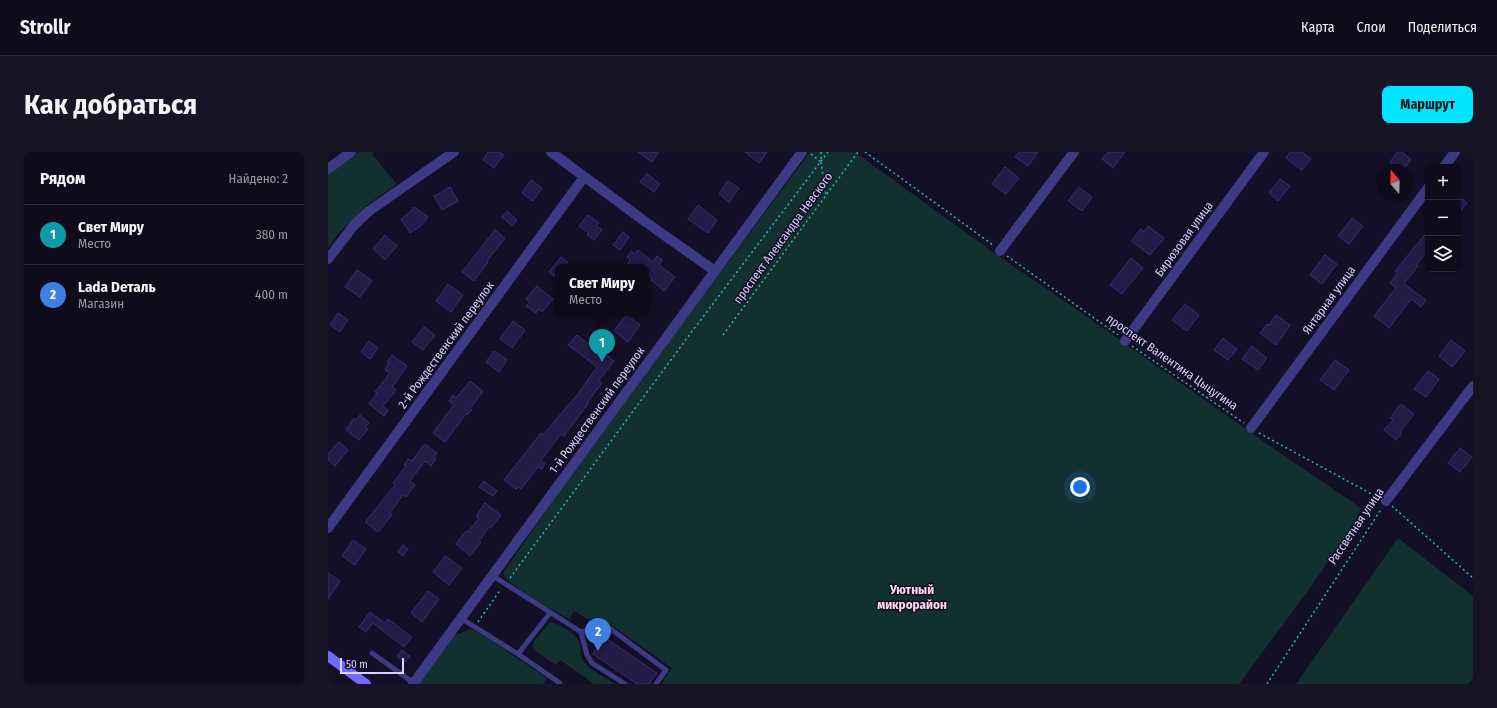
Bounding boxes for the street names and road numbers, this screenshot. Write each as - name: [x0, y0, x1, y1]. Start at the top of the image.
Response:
- street label: проспект Александра Невского: [731, 170, 835, 306]
- street label: Бирюзовая улица: [1152, 199, 1216, 279]
- street label: Янтарная улица: [1300, 263, 1358, 337]
- street label: 2-й Рождественский переулок: [395, 279, 497, 411]
- street label: проспект Валентина Цыцугина: [1104, 311, 1241, 413]
- street label: 1-й Рождественский переулок: [546, 344, 648, 476]
- street label: Рассветная улица: [1325, 485, 1387, 567]

